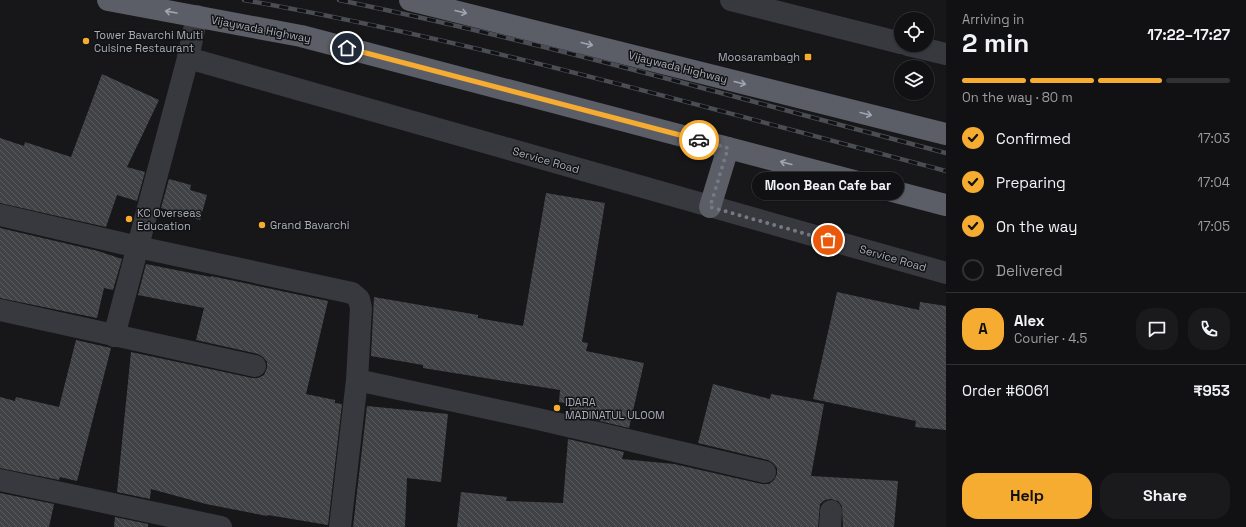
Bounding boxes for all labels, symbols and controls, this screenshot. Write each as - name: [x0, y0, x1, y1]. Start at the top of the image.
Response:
- one-way arrow: [165, 7, 178, 15]
- one-way arrow: [455, 8, 468, 16]
- text: Arriving in: [962, 11, 1024, 28]
- street label: Vijaywada Highway: [210, 12, 312, 46]
- map controls: [894, 12, 934, 100]
- button: locate: [894, 12, 934, 52]
- text: 17:22–17:27: [1147, 25, 1230, 44]
- text: 2 min: [962, 26, 1029, 60]
- place label: Tower Bavarchi Multi Cuisine Restaurant: [94, 28, 203, 55]
- pin: [330, 31, 364, 65]
- marker: Tower Bavarchi Multi Cuisine Restaurant: [81, 36, 91, 46]
- icon: home: [336, 37, 358, 59]
- one-way arrow: [581, 40, 594, 48]
- street label: Vijaywada Highway: [627, 48, 729, 86]
- place label: Moosarambagh: [718, 50, 800, 64]
- marker: Moosarambagh: [803, 52, 813, 62]
- button: layers: [894, 60, 934, 100]
- one-way arrow: [734, 79, 747, 87]
- text: On the way · 80 m: [962, 89, 1073, 106]
- one-way arrow: [860, 111, 873, 119]
- courier: [679, 120, 719, 160]
- icon: check: [962, 127, 984, 149]
- icon: car: [688, 129, 710, 151]
- text: Confirmed: [996, 129, 1071, 148]
- text: 17:03: [1198, 130, 1230, 147]
- street label: Service Road: [511, 144, 581, 176]
- one-way arrow: [780, 159, 793, 166]
- icon: check: [962, 171, 984, 193]
- callout: Moon Bean Cafe bar: [752, 172, 904, 200]
- text: Preparing: [996, 173, 1066, 192]
- text: 17:04: [1197, 174, 1230, 191]
- text: Moon Bean Cafe bar: [765, 177, 891, 194]
- place label: KC Overseas Education: [137, 206, 201, 233]
- marker: KC Overseas Education: [124, 214, 134, 224]
- icon: check: [962, 215, 984, 237]
- text: On the way: [996, 217, 1077, 236]
- place label: Grand Bavarchi: [270, 218, 350, 232]
- text: 17:05: [1198, 218, 1230, 235]
- marker: Grand Bavarchi: [257, 220, 267, 230]
- pin: [811, 223, 845, 257]
- icon: bag: [817, 229, 839, 251]
- street label: Service Road: [858, 242, 928, 274]
- text: Delivered: [996, 261, 1063, 280]
- button: chat: [1136, 308, 1178, 350]
- button: phone: [1188, 308, 1230, 350]
- text: Alex: [1014, 311, 1045, 330]
- text: A: [978, 319, 988, 338]
- text: Courier · 4.5: [1014, 330, 1087, 347]
- text: Order #6061: [962, 381, 1049, 400]
- text: ₹953: [1193, 381, 1230, 400]
- place label: IDARA MADINATUL ULOOM: [565, 395, 665, 422]
- marker: IDARA MADINATUL ULOOM: [552, 403, 562, 413]
- button: Help: [962, 473, 1092, 519]
- button: Share: [1100, 473, 1230, 519]

